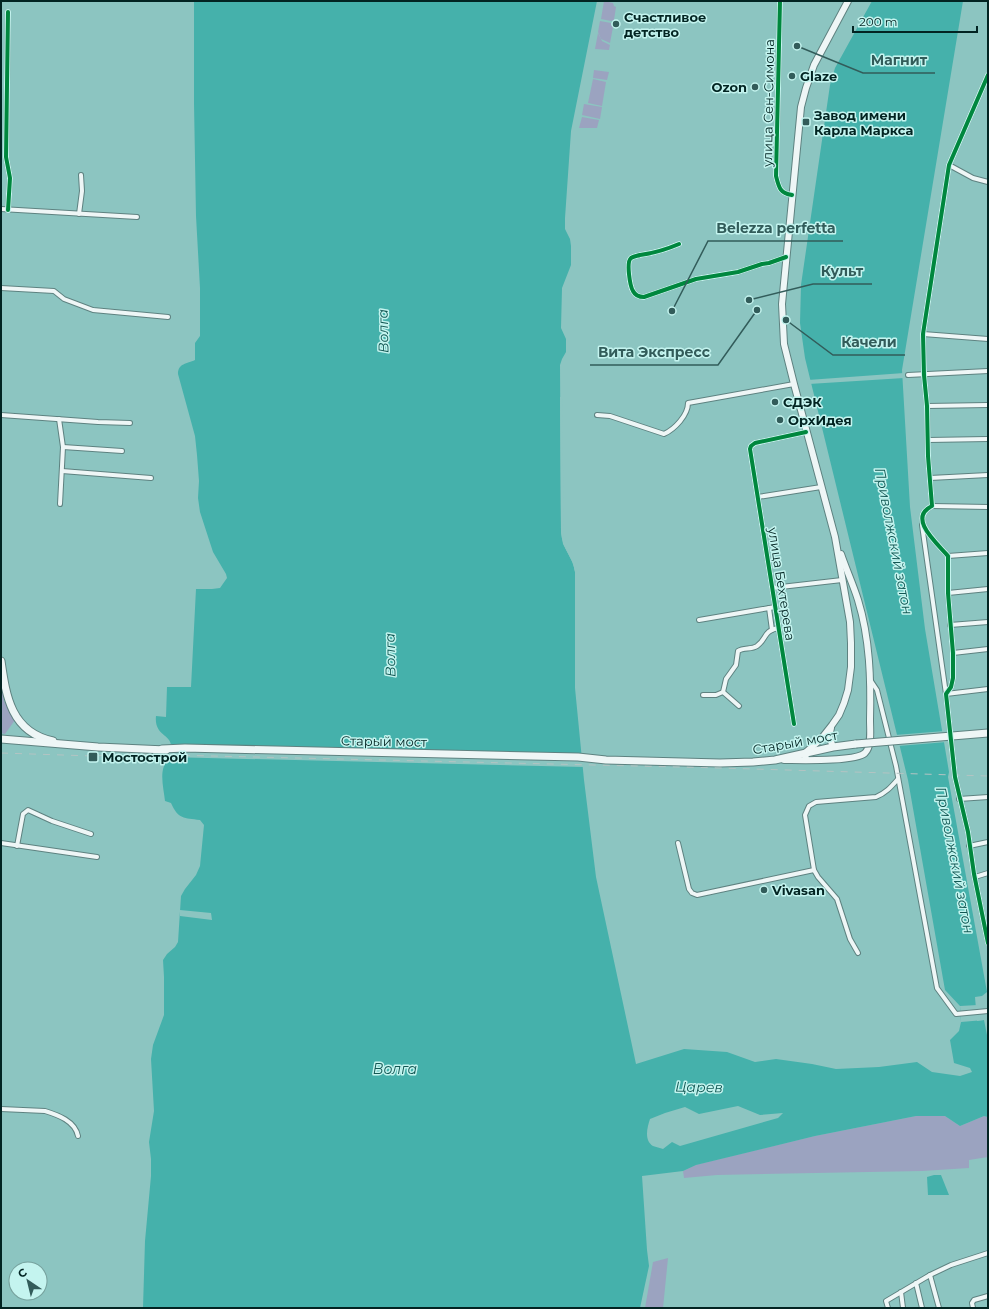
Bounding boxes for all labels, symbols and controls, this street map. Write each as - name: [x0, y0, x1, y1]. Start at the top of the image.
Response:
- scale bar: [853, 8, 977, 34]
- place label: Счастливое детство: [624, 9, 706, 40]
- text: 200 m: [859, 14, 898, 29]
- marker: Счастливое детство: [611, 19, 621, 29]
- street label: улица Сен-Симона: [759, 39, 777, 168]
- callout: Магнит: [863, 47, 935, 73]
- text: Магнит: [871, 51, 928, 69]
- place label: Glaze: [800, 68, 837, 84]
- marker: Glaze: [787, 71, 797, 81]
- place label: Ozon: [712, 79, 747, 95]
- marker: Ozon: [750, 82, 760, 92]
- place label: Завод имени Карла Маркса: [813, 107, 914, 138]
- marker: Завод имени Карла Маркса: [801, 117, 811, 127]
- callout: Belezza perfetta: [708, 215, 843, 241]
- text: Belezza perfetta: [716, 219, 836, 237]
- callout: Культ: [813, 258, 872, 284]
- text: Культ: [821, 262, 864, 280]
- water label: Волга: [374, 309, 392, 353]
- callout: Качели: [833, 329, 905, 355]
- text: Качели: [841, 333, 897, 351]
- callout: Вита Экспресс: [590, 339, 718, 365]
- text: Вита Экспресс: [598, 343, 711, 361]
- place label: СДЭК: [783, 394, 822, 410]
- marker: СДЭК: [770, 397, 780, 407]
- place label: ОрхИдея: [788, 412, 852, 428]
- marker: ОрхИдея: [775, 415, 785, 425]
- water label: Приволжский затон: [871, 466, 917, 616]
- street label: улица Бехтерева: [765, 525, 799, 642]
- water label: Волга: [381, 633, 399, 677]
- street label: Старый мост: [751, 726, 840, 757]
- street label: Старый мост: [341, 732, 428, 750]
- place label: Мостострой: [102, 749, 187, 765]
- marker: Мостострой: [87, 751, 99, 763]
- water label: Приволжский затон: [932, 785, 978, 935]
- place label: Vivasan: [771, 882, 825, 898]
- marker: Vivasan: [759, 885, 769, 895]
- water label: Волга: [373, 1060, 417, 1078]
- water label: Царев: [675, 1078, 723, 1096]
- north arrow: [8, 1261, 48, 1301]
- text: С: [15, 1265, 30, 1281]

